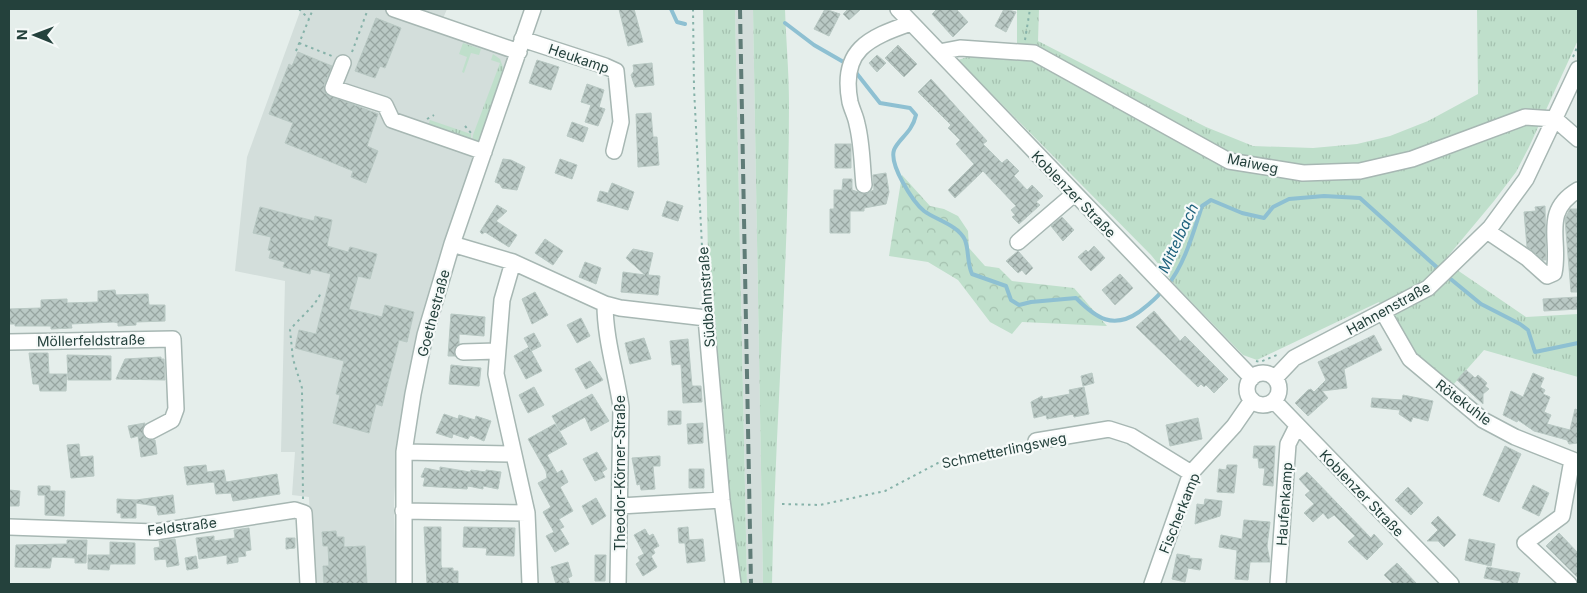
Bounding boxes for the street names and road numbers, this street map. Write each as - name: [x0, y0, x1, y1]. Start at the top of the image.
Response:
- street label: Heukamp: [546, 40, 612, 76]
- street label: Koblenzer Straße: [1028, 147, 1120, 241]
- street label: Maiweg: [1226, 149, 1280, 177]
- street label: Südbahnstraße: [694, 246, 718, 348]
- street label: Goethestraße: [413, 267, 453, 359]
- street label: Hahnenstraße: [1343, 278, 1433, 338]
- street label: Möllerfeldstraße: [37, 331, 145, 349]
- street label: Rötekuhle: [1433, 375, 1495, 429]
- street label: Theodor-Körner-Straße: [611, 395, 628, 551]
- street label: Schmetterlingsweg: [940, 428, 1068, 472]
- street label: Koblenzer Straße: [1316, 446, 1408, 540]
- street label: Haufenkamp: [1273, 461, 1295, 547]
- street label: Fischerkamp: [1155, 470, 1203, 556]
- street label: Feldstraße: [146, 513, 218, 539]

